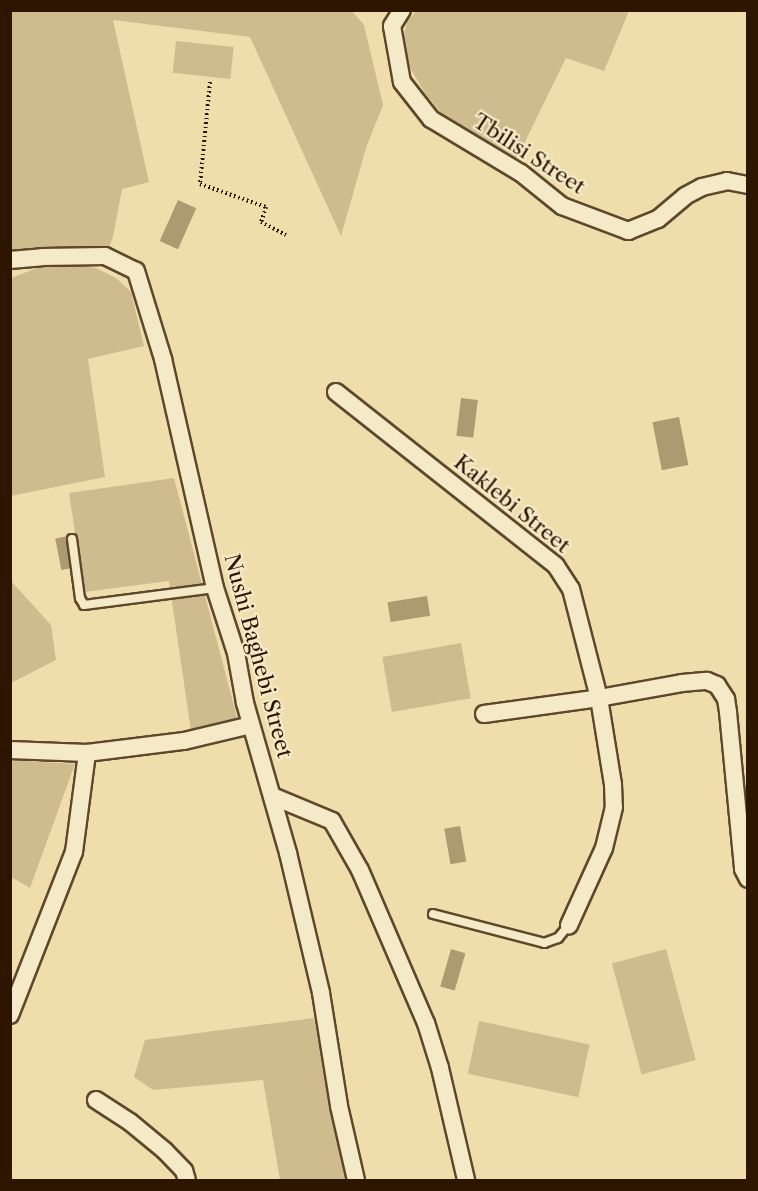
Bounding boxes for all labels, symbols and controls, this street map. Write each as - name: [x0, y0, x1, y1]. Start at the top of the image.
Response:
- street label: Tbilisi Street: [468, 109, 590, 199]
- street label: Kaklebi Street: [449, 450, 575, 558]
- street label: Nushi Baghebi Street: [219, 551, 297, 761]

